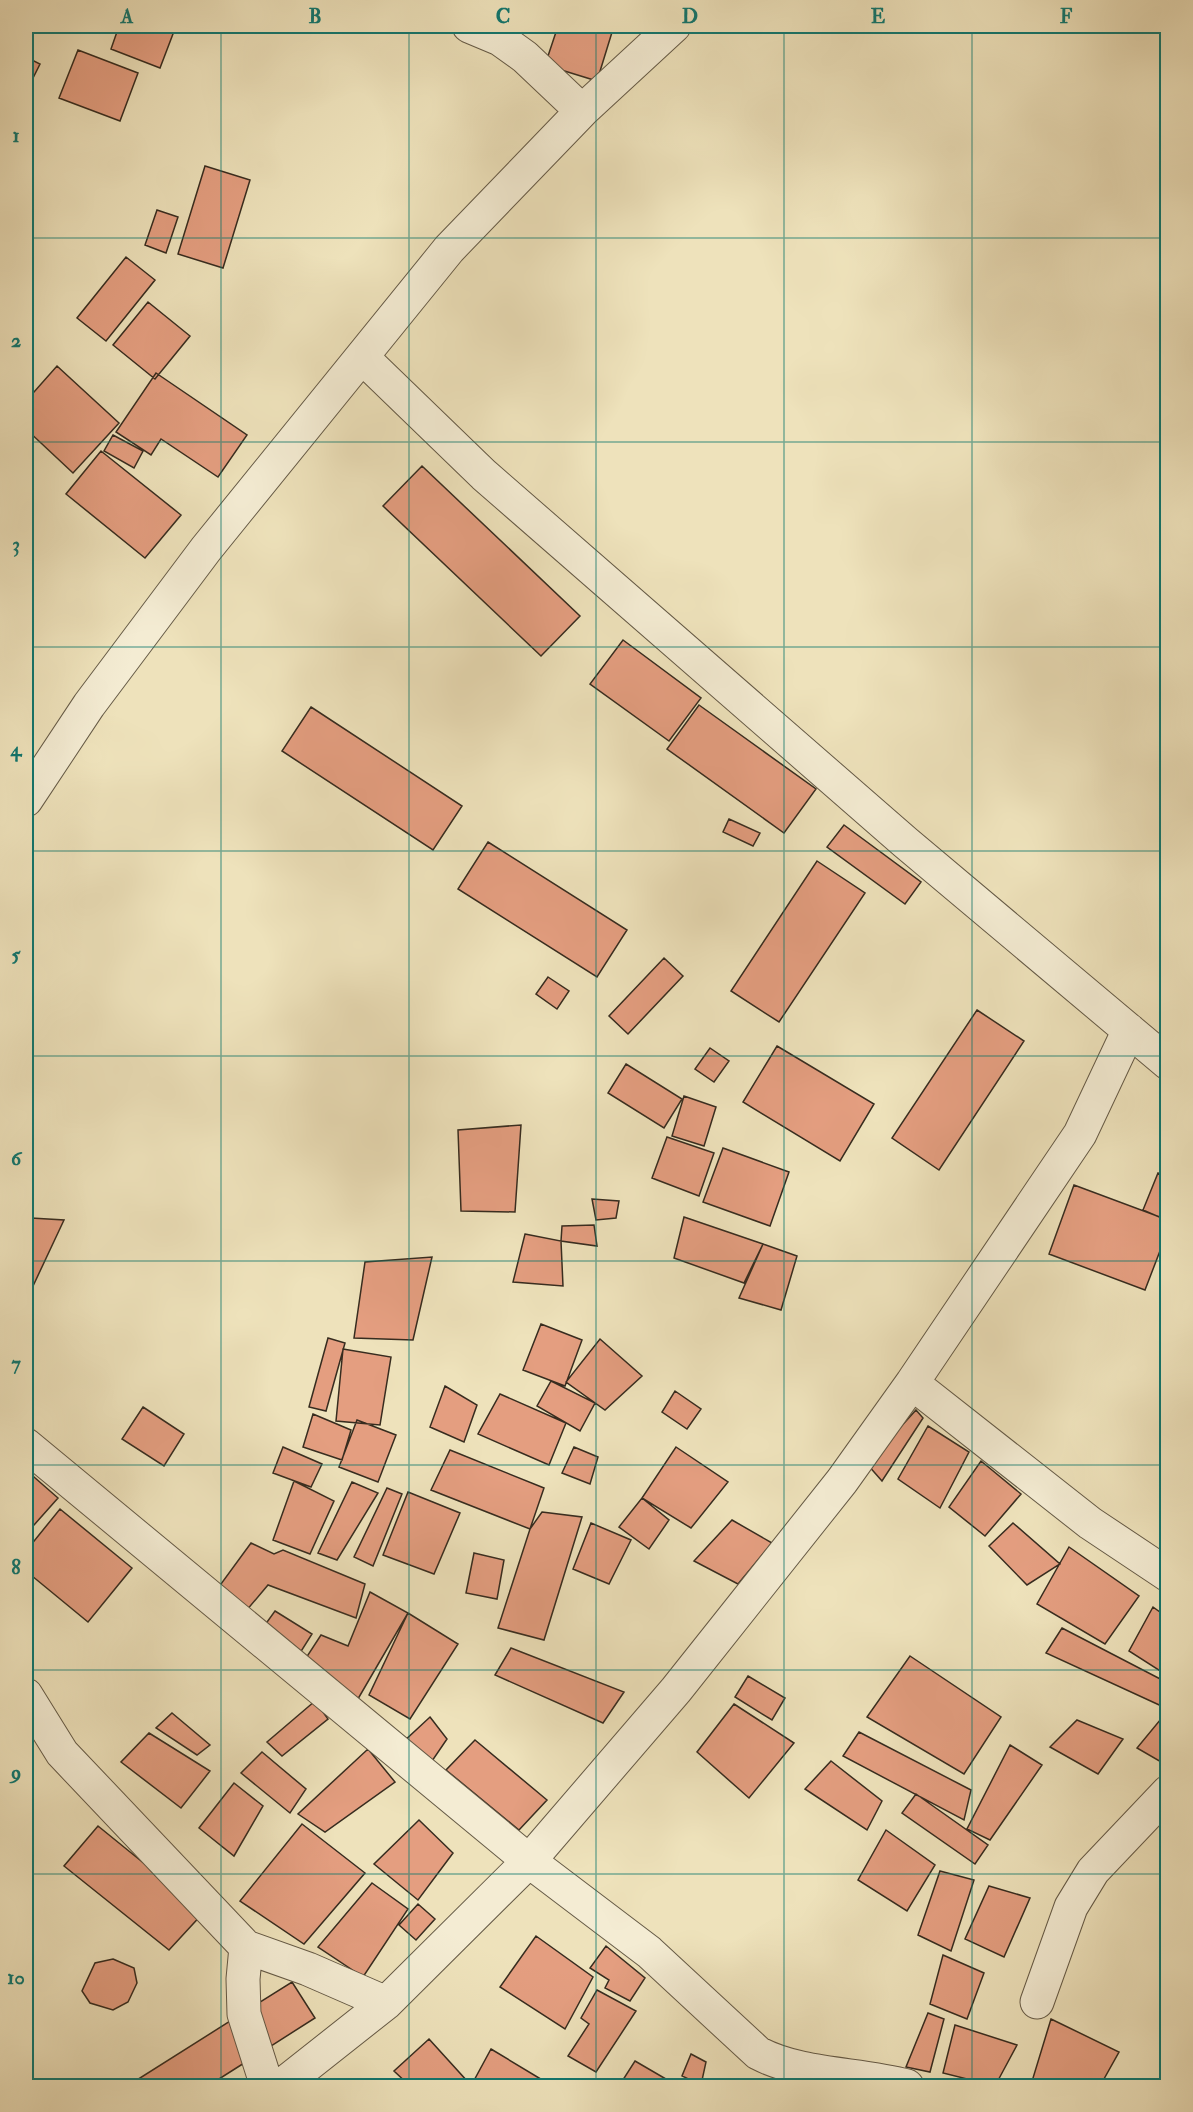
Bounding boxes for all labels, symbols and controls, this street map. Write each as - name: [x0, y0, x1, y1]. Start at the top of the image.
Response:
- text: A: [120, 4, 134, 29]
- text: B: [308, 4, 322, 29]
- text: C: [496, 4, 510, 29]
- text: D: [682, 4, 698, 29]
- text: E: [871, 4, 886, 29]
- text: F: [1060, 4, 1073, 29]
- text: 1: [12, 123, 20, 148]
- text: 2: [11, 328, 21, 353]
- text: 3: [12, 532, 20, 557]
- text: 4: [10, 737, 23, 762]
- text: 5: [12, 942, 22, 967]
- text: 6: [11, 1146, 23, 1171]
- text: 7: [11, 1351, 21, 1376]
- text: 8: [11, 1555, 21, 1580]
- text: 9: [9, 1760, 21, 1785]
- text: 10: [7, 1965, 25, 1990]

